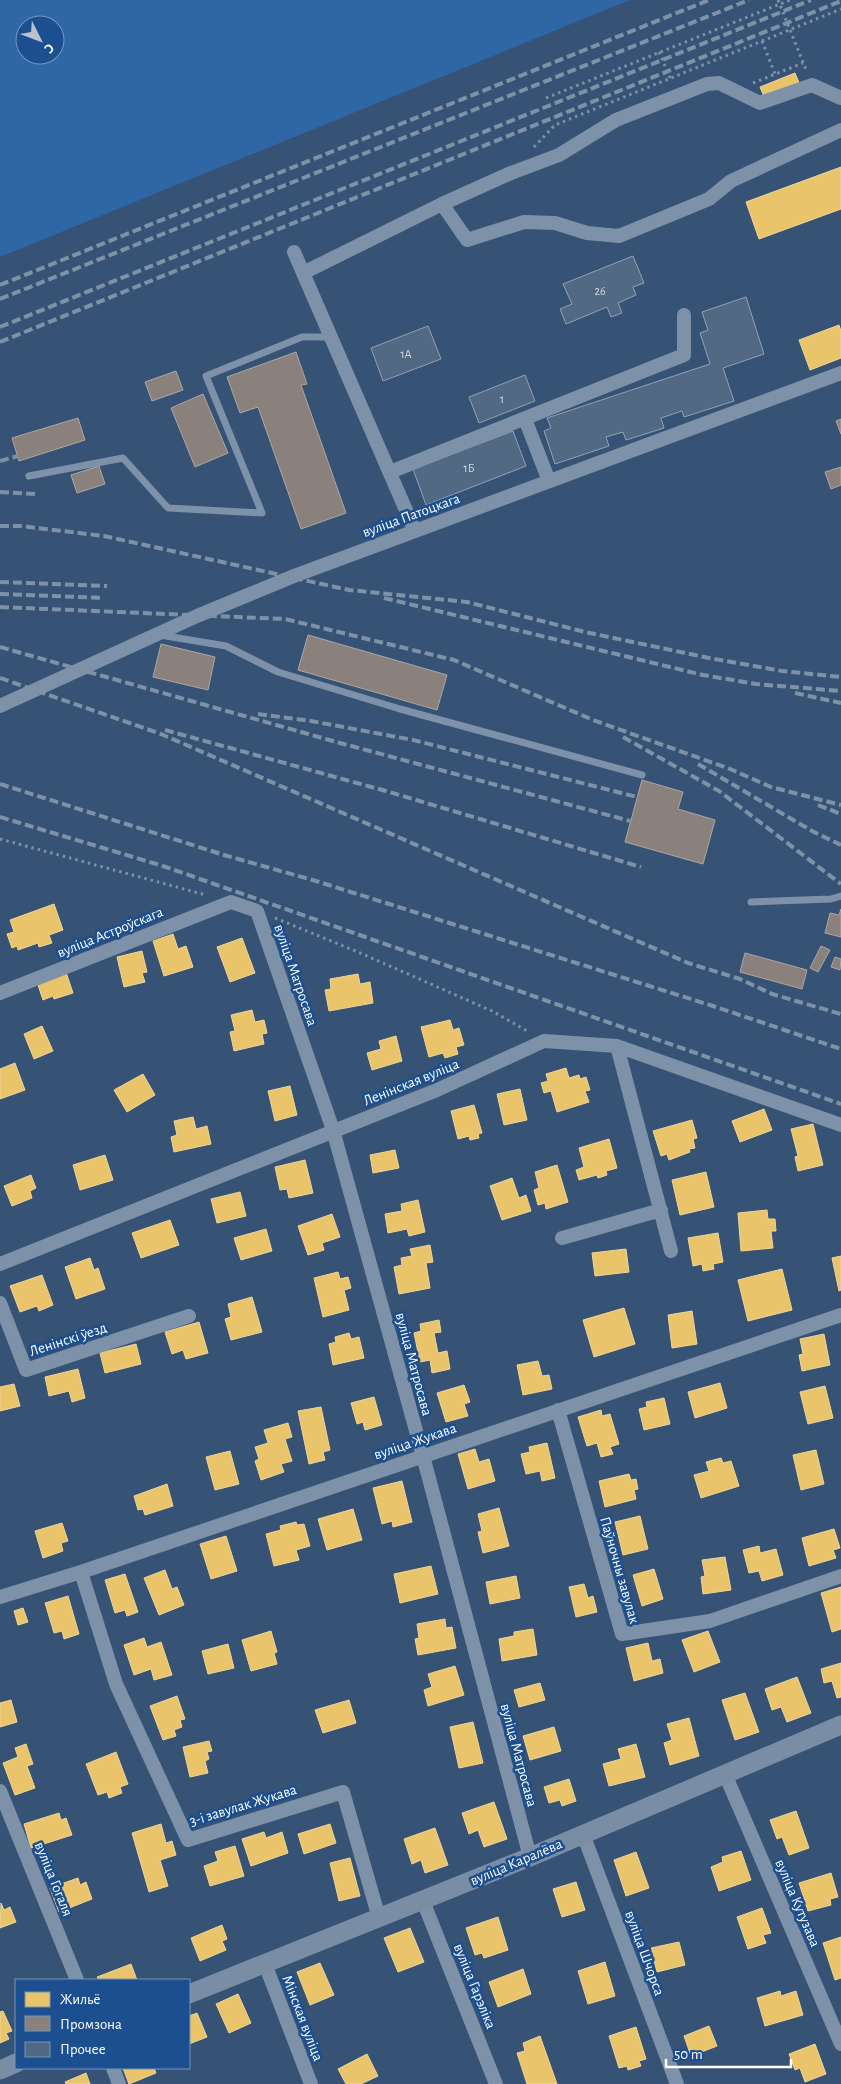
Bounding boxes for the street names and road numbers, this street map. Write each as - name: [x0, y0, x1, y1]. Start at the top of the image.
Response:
- street label: вуліца Патоцкага: [360, 491, 462, 540]
- street label: вуліца Астроўскага: [55, 904, 165, 961]
- street label: вуліца Матросава: [271, 922, 320, 1028]
- street label: Ленінская вуліца: [361, 1056, 461, 1109]
- street label: вуліца Матросава: [393, 1311, 435, 1418]
- street label: Ленінскі ўезд: [28, 1320, 109, 1359]
- street label: вуліца Жукава: [372, 1420, 459, 1463]
- street label: Паўночны завулак: [597, 1515, 642, 1626]
- street label: вуліца Матросава: [498, 1702, 540, 1809]
- street label: 3-і завулак Жукава: [188, 1782, 299, 1829]
- street label: вуліца Каралёва: [468, 1836, 565, 1889]
- street label: вуліца Гогаля: [32, 1840, 75, 1919]
- street label: вуліца Кутузава: [772, 1857, 823, 1949]
- street label: вуліца Шчорса: [622, 1909, 667, 1998]
- street label: вуліца Гарэліка: [451, 1941, 499, 2031]
- street label: Мінская вуліца: [279, 1973, 326, 2063]

